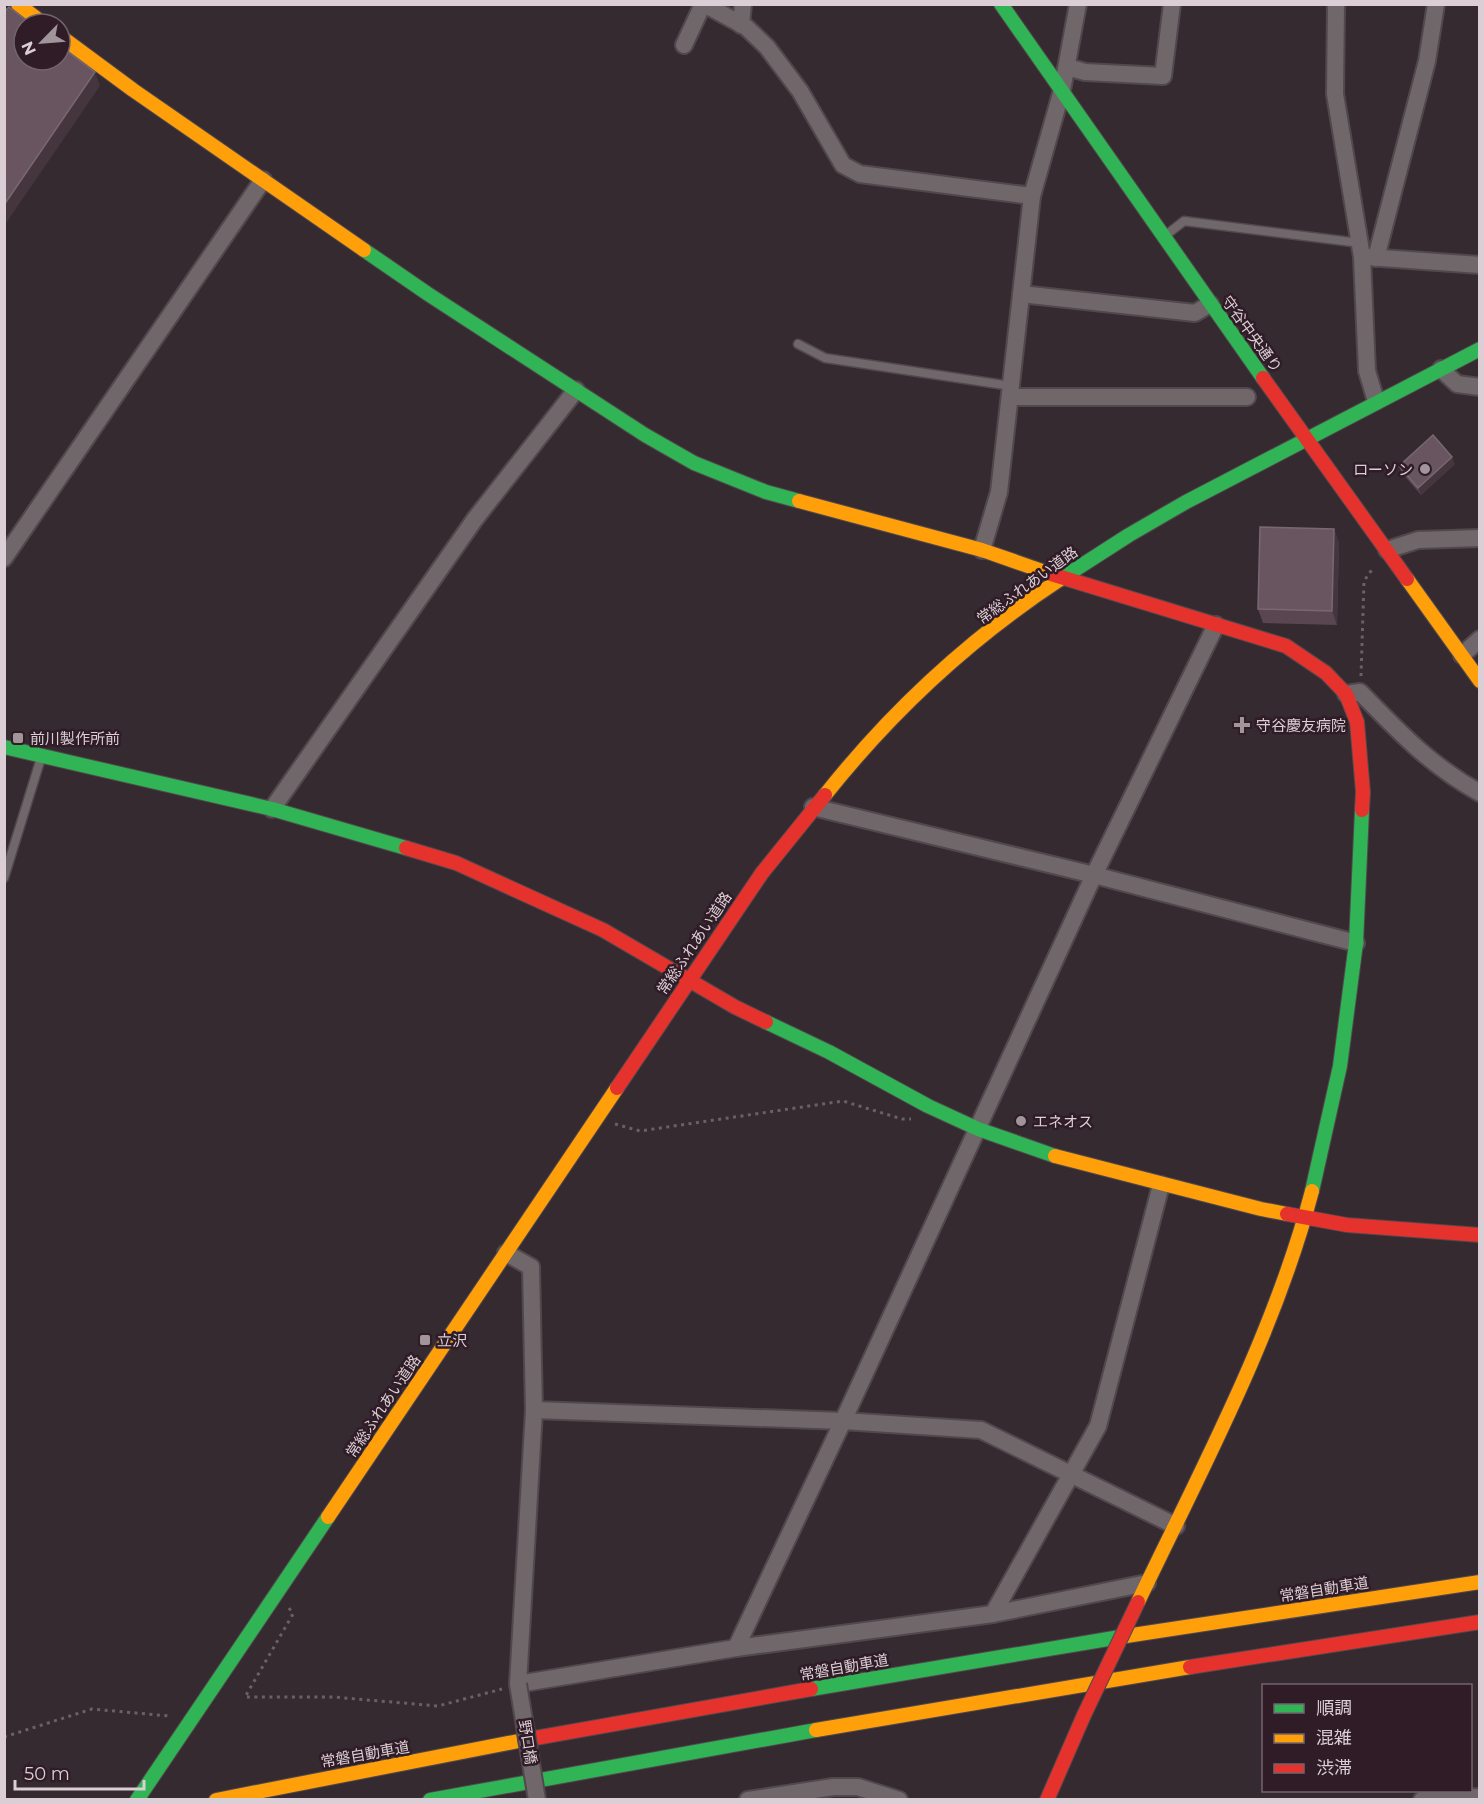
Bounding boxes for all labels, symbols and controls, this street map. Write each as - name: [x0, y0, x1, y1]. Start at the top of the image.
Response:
- north arrow: [12, 12, 72, 72]
- text: N: [18, 38, 40, 58]
- street label: 守谷中央通り: [1218, 292, 1286, 376]
- place label: ローソン: [1353, 460, 1413, 479]
- marker: ローソン: [1418, 462, 1432, 476]
- street label: 常総ふれあい道路: [973, 542, 1081, 628]
- marker: 守谷慶友病院: [1233, 716, 1251, 734]
- place label: 守谷慶友病院: [1256, 716, 1346, 735]
- place label: 前川製作所前: [30, 729, 120, 748]
- marker: 前川製作所前: [11, 731, 25, 745]
- street label: 常総ふれあい道路: [653, 888, 735, 998]
- place label: エネオス: [1033, 1112, 1093, 1131]
- marker: エネオス: [1014, 1114, 1028, 1128]
- place label: 立沢: [437, 1331, 467, 1350]
- marker: 立沢: [418, 1333, 432, 1347]
- street label: 常総ふれあい道路: [342, 1351, 424, 1461]
- street label: 常磐自動車道: [1278, 1573, 1370, 1605]
- street label: 常磐自動車道: [798, 1650, 890, 1684]
- legend: [1262, 1684, 1472, 1792]
- text: 順調: [1316, 1697, 1352, 1719]
- street label: 野口橋: [515, 1718, 541, 1766]
- text: 混雑: [1316, 1727, 1352, 1749]
- street label: 常磐自動車道: [319, 1737, 411, 1771]
- scale bar: [15, 1753, 144, 1791]
- text: 渋滞: [1316, 1757, 1352, 1779]
- text: 50 m: [24, 1763, 70, 1785]

